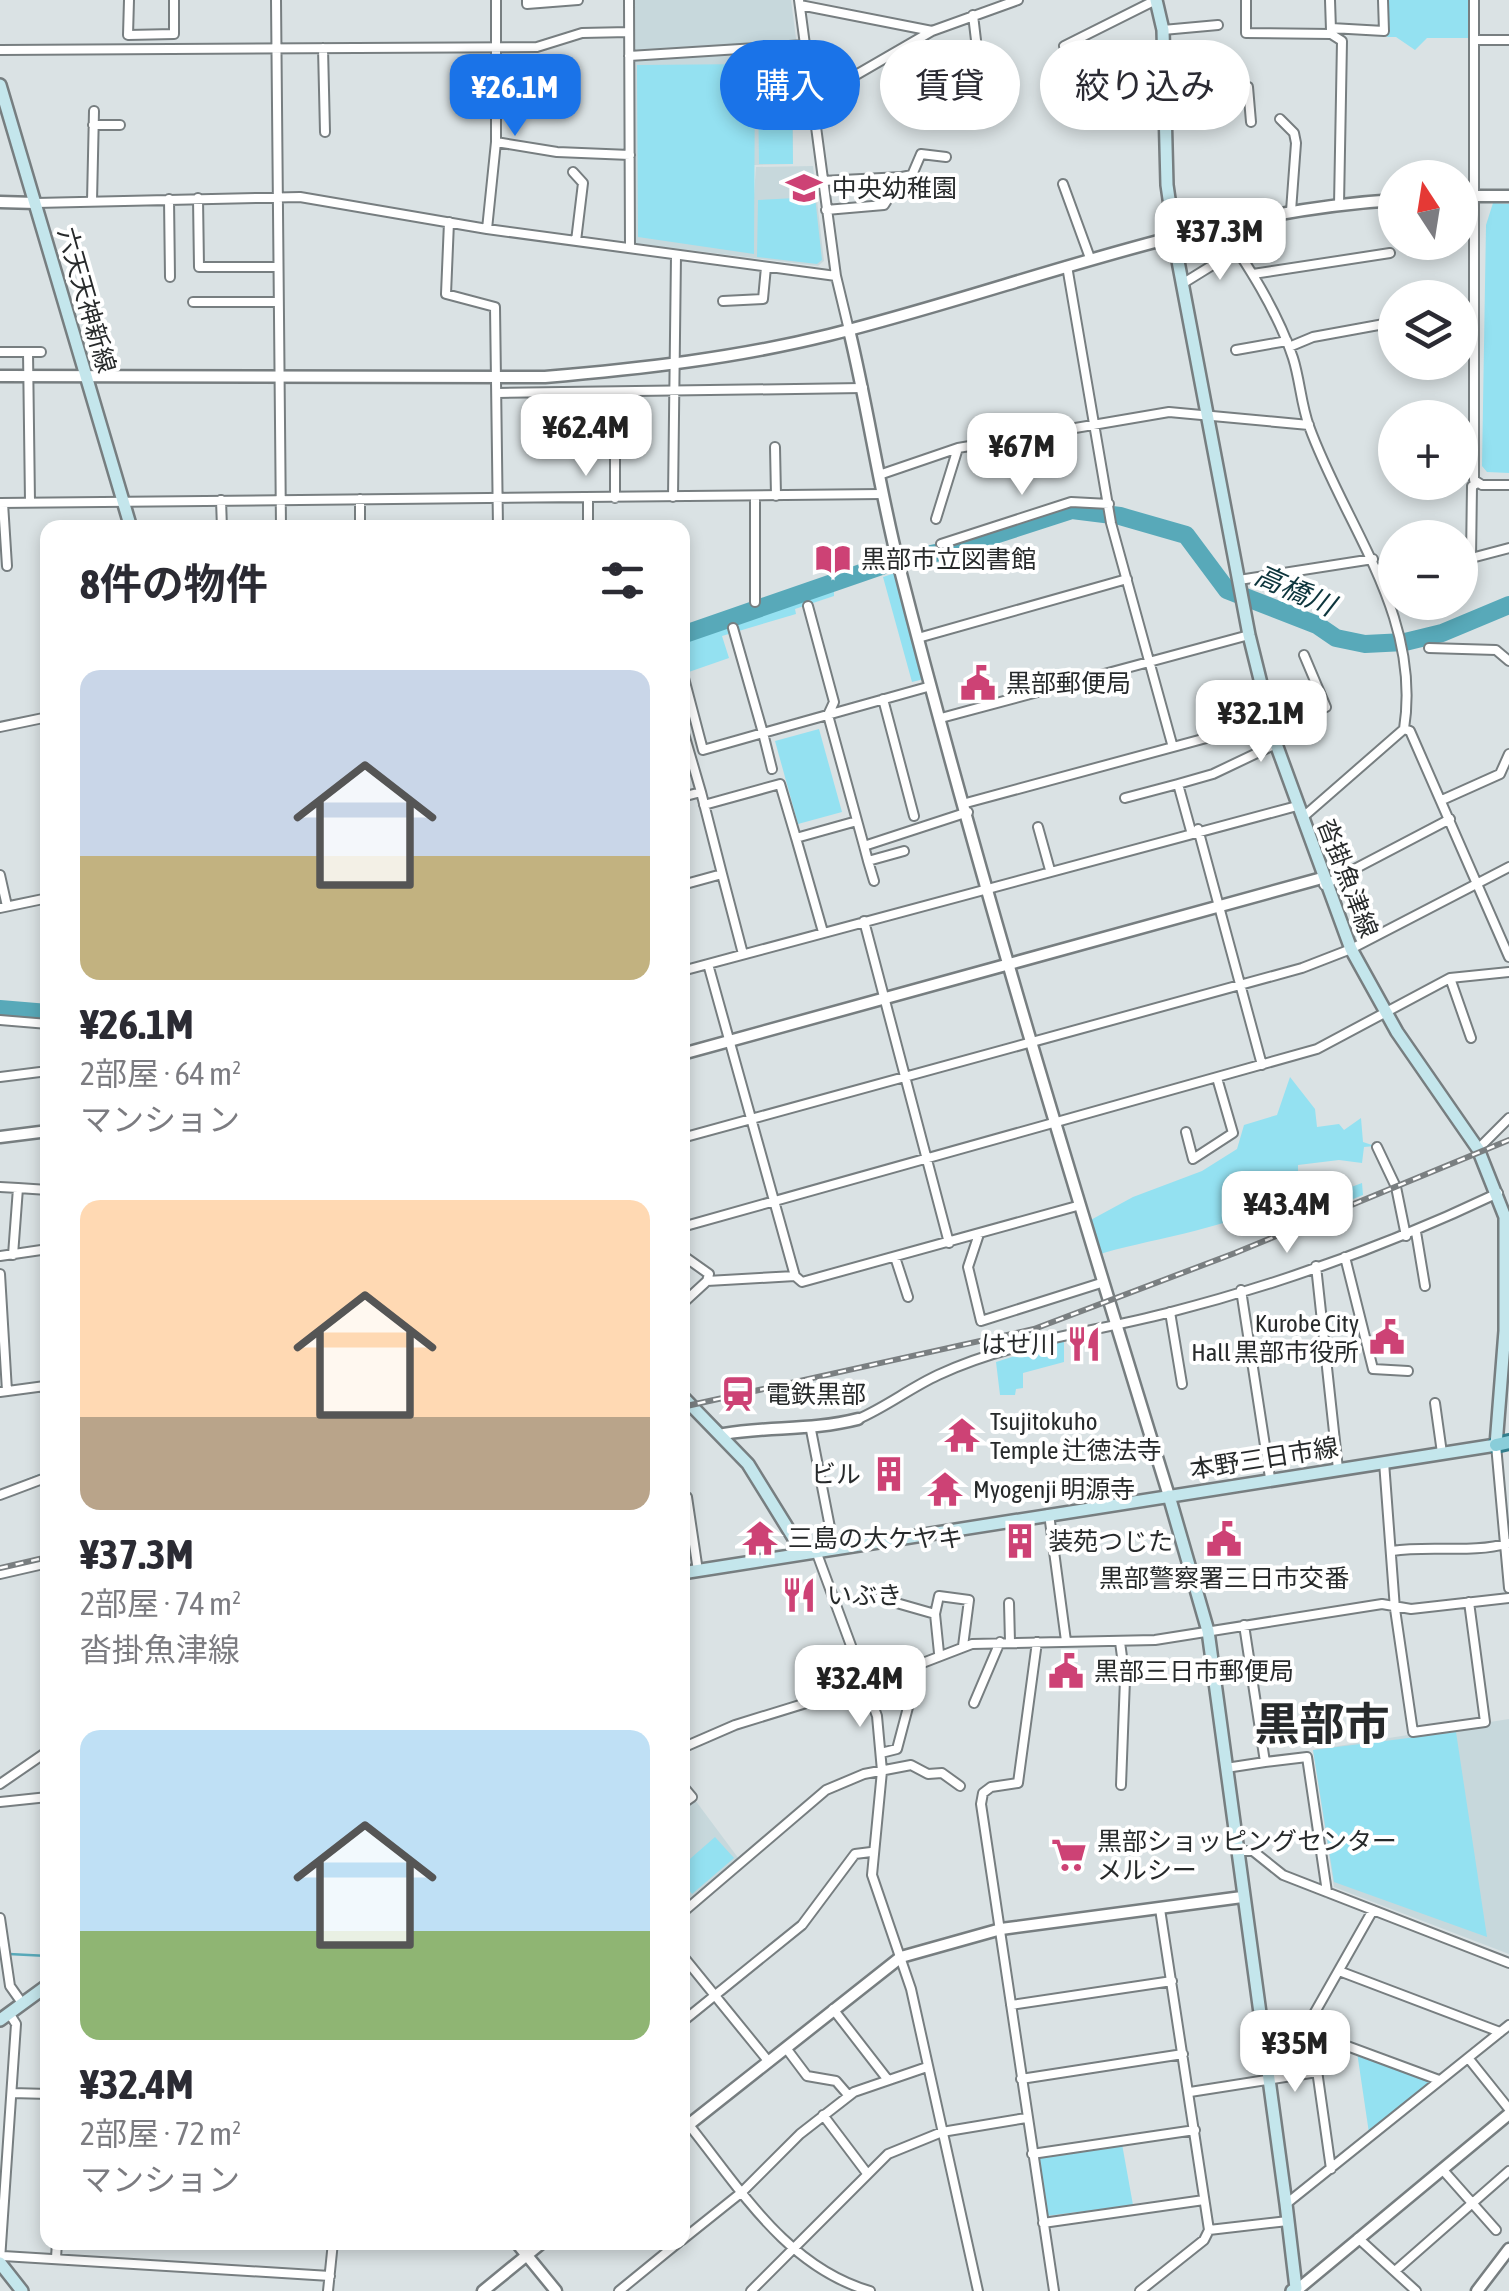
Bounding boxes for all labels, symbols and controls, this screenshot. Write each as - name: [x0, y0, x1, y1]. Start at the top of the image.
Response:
- chip: 購入: [720, 40, 860, 130]
- chip: 賃貸: [880, 40, 1020, 130]
- chip: 絞り込み: [1040, 40, 1250, 130]
- pin: ¥26.1M: [434, 54, 596, 139]
- text: ¥26.1M: [472, 68, 558, 105]
- north arrow: [1378, 160, 1478, 260]
- map controls: [1378, 160, 1478, 620]
- school or university icon: 中央幼稚園: [785, 169, 823, 207]
- place label: 中央幼稚園: [832, 174, 957, 202]
- pin: ¥37.3M: [1139, 198, 1301, 283]
- text: ¥37.3M: [1177, 212, 1263, 249]
- street label: 六天天神新線: [53, 224, 121, 376]
- button: layers: [1378, 280, 1478, 380]
- pin: ¥62.4M: [505, 394, 667, 479]
- button: +: [1378, 400, 1478, 500]
- text: ¥62.4M: [543, 408, 629, 445]
- pin: ¥67M: [963, 413, 1081, 498]
- text: ¥67M: [989, 427, 1055, 464]
- button: −: [1378, 520, 1478, 620]
- library icon: 黒部市立図書館: [814, 540, 852, 578]
- place label: 黒部市立図書館: [861, 545, 1036, 573]
- icon: filters: [595, 553, 650, 608]
- water label: 高橋川: [1250, 558, 1343, 623]
- text: 8件の物件: [80, 560, 268, 608]
- public building icon: 黒部郵便局: [959, 664, 997, 702]
- place label: 黒部郵便局: [1006, 669, 1131, 697]
- pin: ¥32.1M: [1180, 680, 1342, 765]
- text: ¥32.1M: [1218, 694, 1304, 731]
- icon: home: [275, 735, 455, 915]
- street label: 沓掛魚津線: [1313, 815, 1383, 941]
- text: ¥26.1M: [80, 1000, 194, 1048]
- text: 2部屋 · 64 m²: [80, 1055, 241, 1092]
- text: マンション: [80, 1101, 240, 1138]
- pin: ¥43.4M: [1206, 1171, 1368, 1256]
- text: ¥43.4M: [1244, 1185, 1330, 1222]
- icon: home: [275, 1265, 455, 1445]
- place label: Kurobe City Hall 黒部市役所: [1191, 1309, 1359, 1366]
- public building icon: Kurobe City Hall 黒部市役所: [1368, 1318, 1406, 1356]
- restaurant icon: はせ川: [1065, 1325, 1103, 1363]
- place label: はせ川: [981, 1330, 1056, 1358]
- station icon: 電鉄黒部: [719, 1375, 757, 1413]
- place label: 電鉄黒部: [766, 1380, 866, 1408]
- place label: Tsujitokuho Temple 辻徳法寺: [990, 1407, 1162, 1464]
- temple icon: Tsujitokuho Temple 辻徳法寺: [943, 1416, 981, 1454]
- street label: 本野三日市線: [1188, 1432, 1340, 1484]
- building icon: ビル: [870, 1455, 908, 1493]
- place label: ビル: [811, 1460, 861, 1488]
- temple icon: Myogenji 明源寺: [926, 1470, 964, 1508]
- place label: Myogenji 明源寺: [973, 1475, 1135, 1503]
- temple icon: 三島の大ケヤキ: [741, 1519, 779, 1557]
- public building icon: 黒部警察署三日市交番: [1205, 1520, 1243, 1558]
- building icon: 装苑つじた: [1001, 1522, 1039, 1560]
- place label: 三島の大ケヤキ: [788, 1524, 963, 1552]
- place label: 装苑つじた: [1048, 1527, 1173, 1555]
- text: ¥37.3M: [80, 1530, 194, 1578]
- place label: 黒部警察署三日市交番: [1099, 1564, 1349, 1592]
- restaurant icon: いぶき: [780, 1576, 818, 1614]
- place label: いぶき: [827, 1581, 902, 1609]
- text: 2部屋 · 74 m²: [80, 1585, 241, 1622]
- text: 沓掛魚津線: [80, 1631, 240, 1668]
- pin: ¥32.4M: [779, 1645, 941, 1730]
- public building icon: 黒部三日市郵便局: [1047, 1652, 1085, 1690]
- place label: 黒部三日市郵便局: [1094, 1657, 1294, 1685]
- text: ¥32.4M: [817, 1659, 903, 1696]
- district label: 黒部市: [1254, 1698, 1390, 1750]
- icon: home: [275, 1795, 455, 1975]
- place label: 黒部ショッピングセンター メルシー: [1097, 1827, 1397, 1884]
- supermarket icon: 黒部ショッピングセンター メルシー: [1050, 1836, 1088, 1874]
- pin: ¥35M: [1236, 2010, 1354, 2095]
- text: ¥35M: [1262, 2024, 1328, 2061]
- text: ¥32.4M: [80, 2060, 194, 2108]
- text: 2部屋 · 72 m²: [80, 2115, 241, 2152]
- text: マンション: [80, 2161, 240, 2198]

